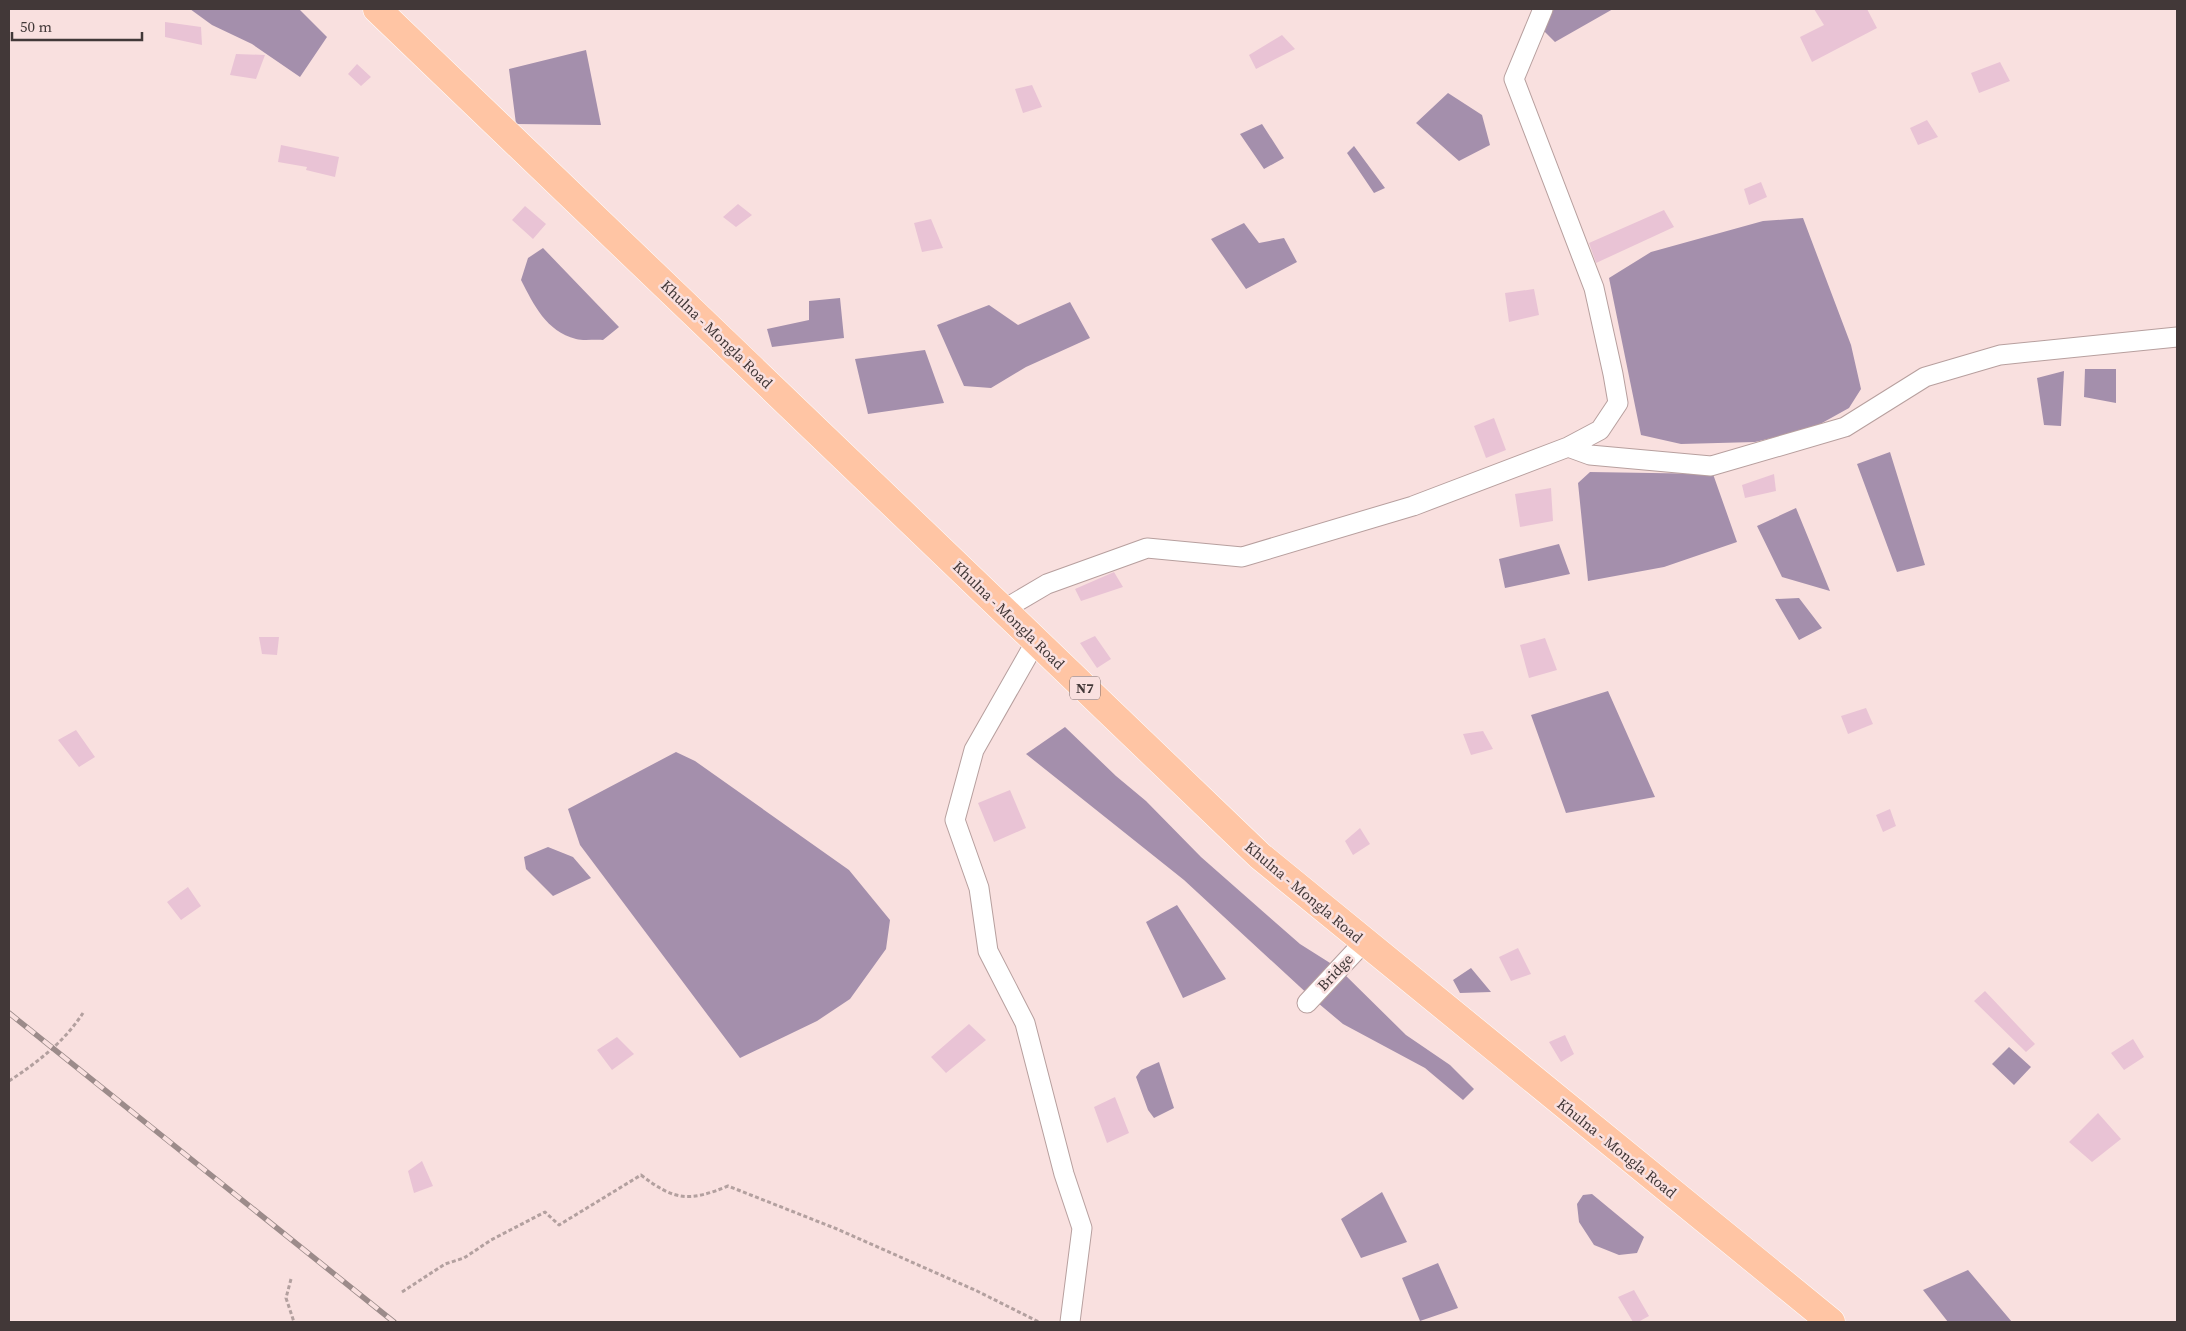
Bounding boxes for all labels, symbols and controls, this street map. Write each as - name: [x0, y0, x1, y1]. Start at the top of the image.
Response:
- scale bar: [12, 10, 142, 42]
- text: 50 m: [20, 16, 52, 37]
- street label: Khulna - Mongla Road: [656, 275, 778, 393]
- street label: Khulna - Mongla Road: [948, 556, 1070, 674]
- road number: N7: [1070, 676, 1100, 700]
- street label: Khulna - Mongla Road: [1240, 836, 1368, 948]
- street label: Bridge: [1312, 949, 1358, 995]
- street label: Khulna - Mongla Road: [1553, 1093, 1682, 1203]

